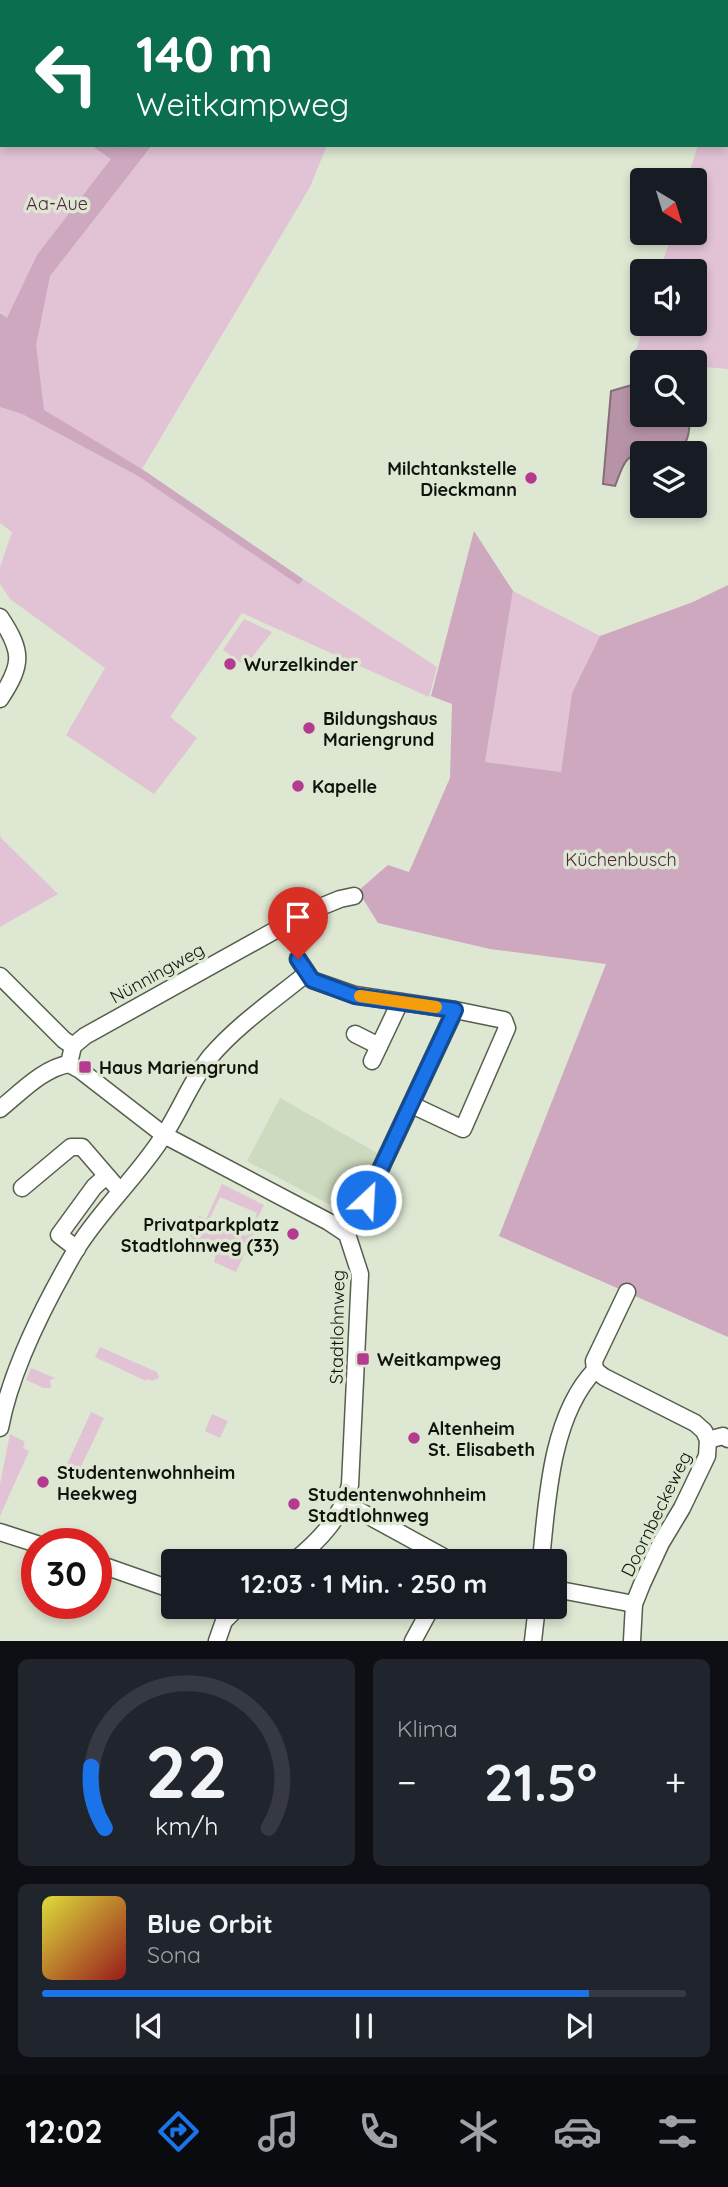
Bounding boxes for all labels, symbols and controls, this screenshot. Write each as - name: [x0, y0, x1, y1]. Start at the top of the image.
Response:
- text: 140 m: [136, 23, 273, 84]
- icon: left: [21, 28, 112, 119]
- text: Weitkampweg: [136, 84, 349, 124]
- north arrow: [630, 168, 707, 245]
- map controls: [630, 168, 707, 518]
- park label: Aa-Aue: [26, 192, 88, 215]
- button: sound: [630, 259, 707, 336]
- button: search: [630, 350, 707, 427]
- button: layers: [630, 441, 707, 518]
- place label: Milchtankstelle Dieckmann: [387, 457, 517, 501]
- marker: Milchtankstelle Dieckmann: [523, 470, 539, 486]
- place label: Wurzelkinder: [244, 653, 358, 676]
- marker: Wurzelkinder: [222, 656, 238, 672]
- place label: Bildungshaus Mariengrund: [323, 707, 438, 751]
- marker: Bildungshaus Mariengrund: [301, 720, 317, 736]
- place label: Kapelle: [312, 775, 377, 798]
- marker: Kapelle: [290, 778, 306, 794]
- park label: Küchenbusch: [565, 848, 677, 871]
- pin: [268, 887, 328, 959]
- icon: arrive: [279, 898, 317, 936]
- street label: Nünningweg: [106, 938, 208, 1008]
- place label: Haus Mariengrund: [99, 1056, 259, 1079]
- marker: Haus Mariengrund: [77, 1059, 93, 1075]
- position arrow: [329, 1163, 403, 1237]
- place label: Privatparkplatz Stadtlohnweg (33): [121, 1213, 279, 1257]
- marker: Privatparkplatz Stadtlohnweg (33): [285, 1226, 301, 1242]
- street label: Stadtlohnweg: [325, 1270, 349, 1384]
- place label: Weitkampweg: [377, 1348, 501, 1371]
- marker: Weitkampweg: [355, 1351, 371, 1367]
- place label: Altenheim St. Elisabeth: [428, 1417, 535, 1461]
- marker: Altenheim St. Elisabeth: [406, 1430, 422, 1446]
- street label: Doornbeckeweg: [616, 1447, 696, 1581]
- place label: Studentenwohnheim Heekweg: [57, 1461, 235, 1505]
- marker: Studentenwohnheim Heekweg: [35, 1474, 51, 1490]
- place label: Studentenwohnheim Stadtlohnweg: [308, 1483, 486, 1527]
- marker: Studentenwohnheim Stadtlohnweg: [286, 1496, 302, 1512]
- speed limit sign: 30: [21, 1528, 112, 1619]
- text: 12:03 · 1 Min. · 250 m: [241, 1567, 487, 1600]
- text: Klima: [397, 1714, 458, 1743]
- text: 22: [145, 1726, 228, 1817]
- text: 21.5°: [484, 1749, 597, 1814]
- text: −: [397, 1758, 417, 1806]
- text: +: [665, 1758, 686, 1806]
- text: km/h: [155, 1810, 218, 1841]
- text: Blue Orbit: [147, 1907, 273, 1940]
- text: Sona: [147, 1940, 201, 1969]
- icon: previous: [130, 2007, 168, 2045]
- icon: pause: [345, 2007, 383, 2045]
- icon: next: [560, 2007, 598, 2045]
- icon: directions: [154, 2107, 203, 2156]
- icon: music: [254, 2107, 303, 2156]
- icon: phone: [354, 2107, 403, 2156]
- icon: climate: [454, 2107, 503, 2156]
- icon: car: [553, 2107, 602, 2156]
- icon: filters: [653, 2107, 702, 2156]
- text: 12:02: [25, 2111, 103, 2151]

